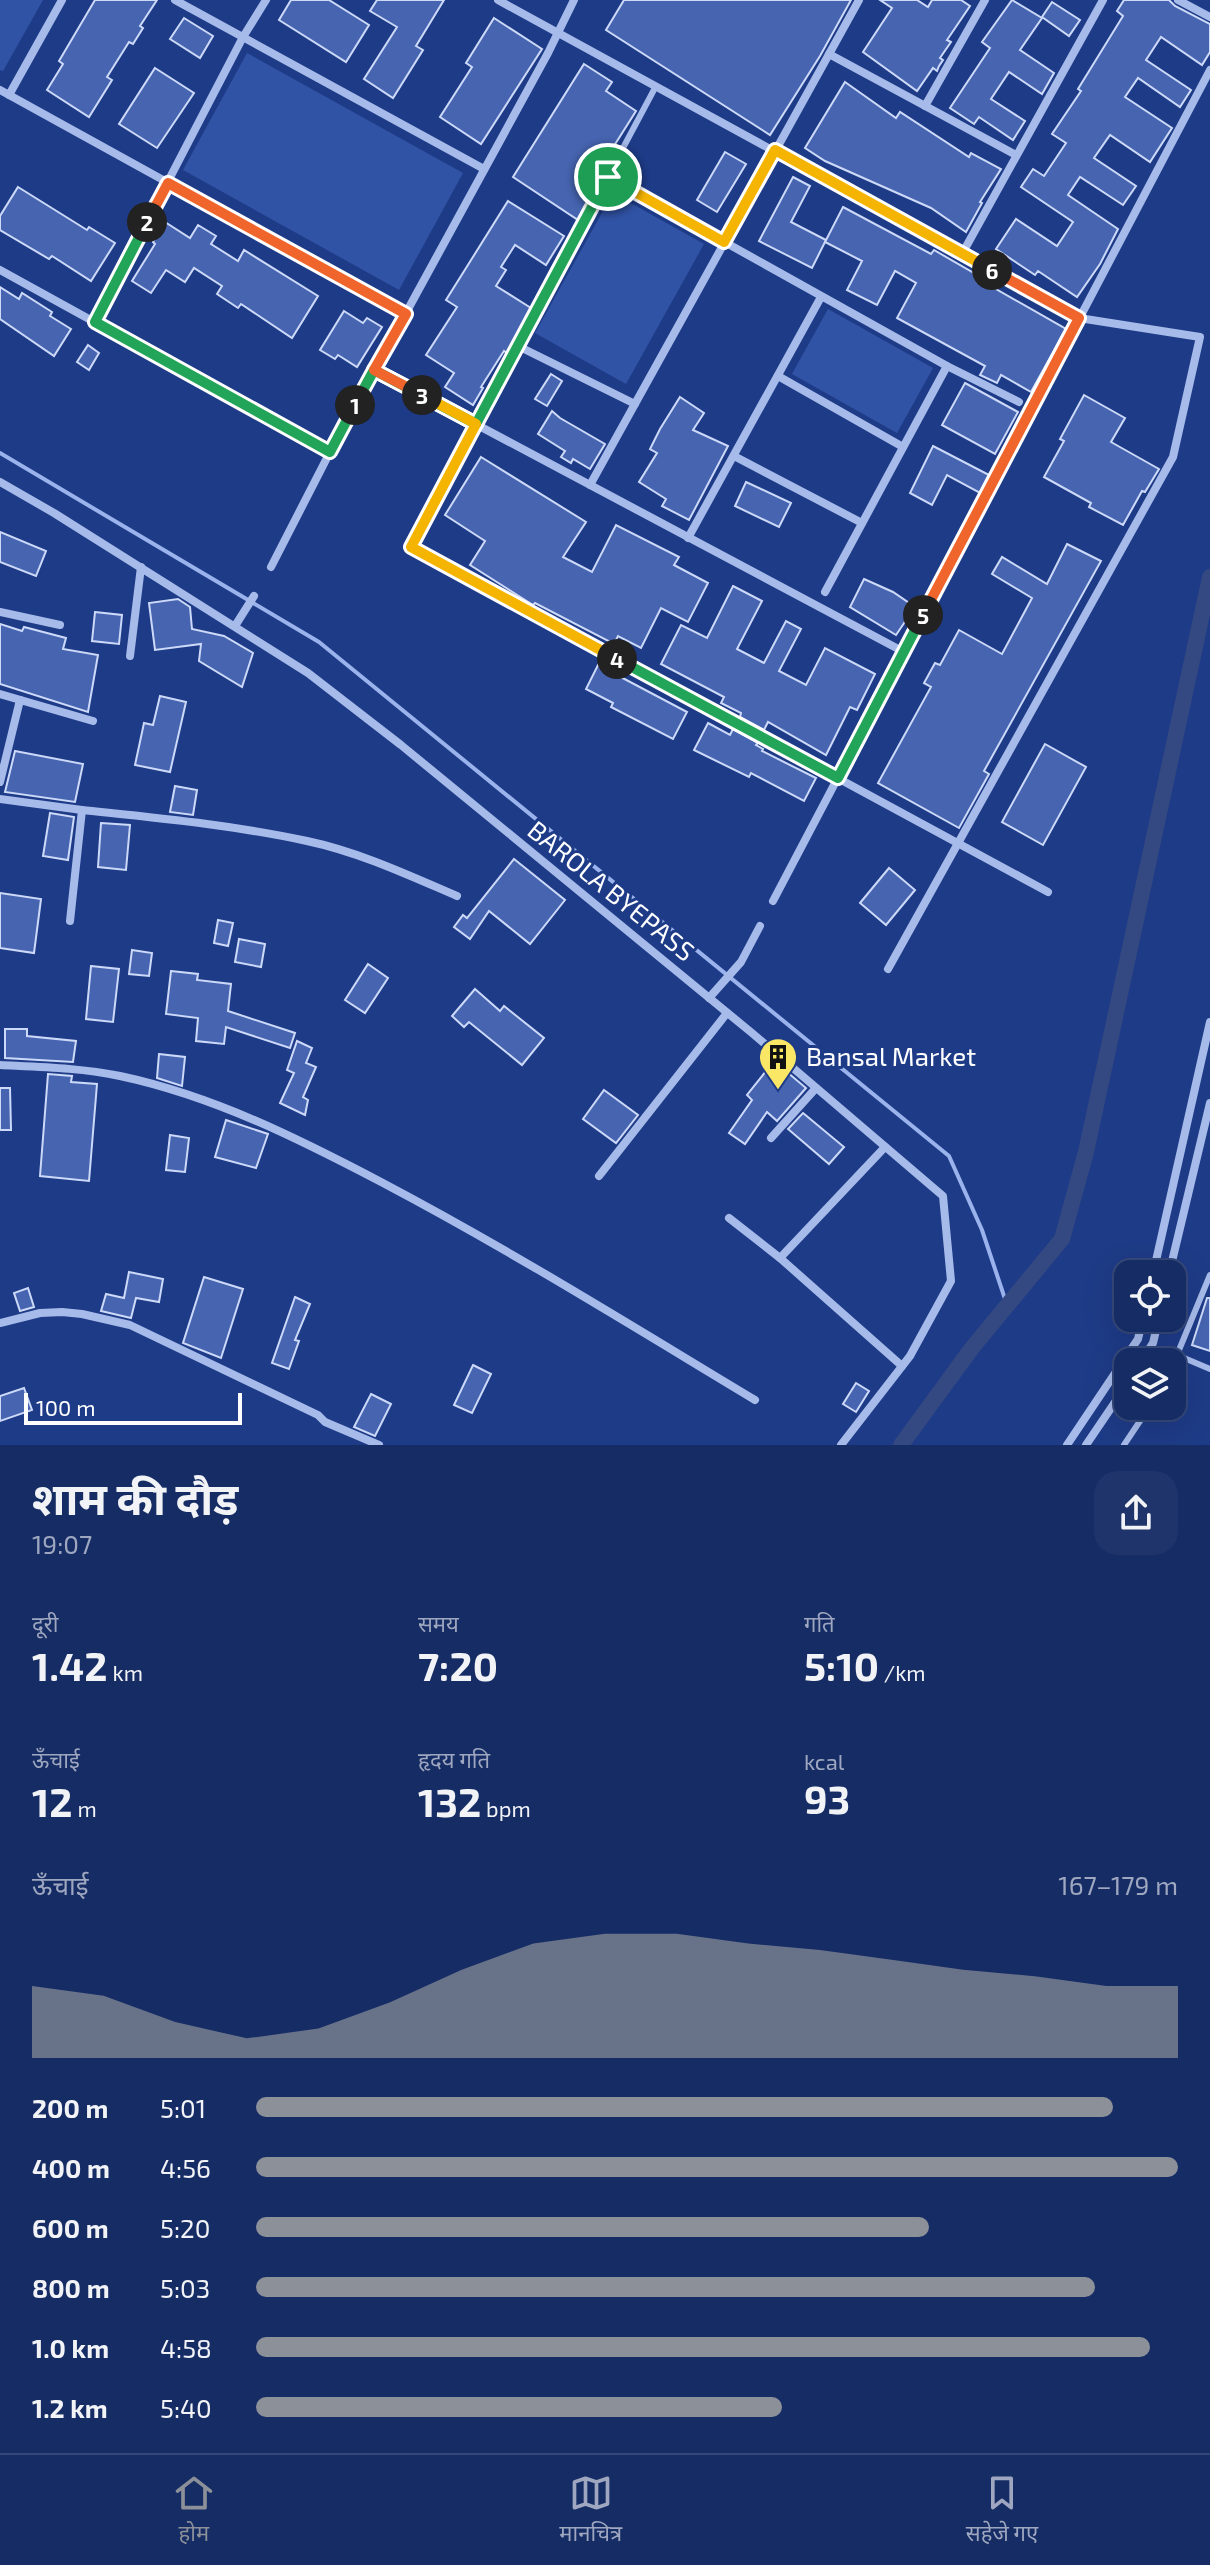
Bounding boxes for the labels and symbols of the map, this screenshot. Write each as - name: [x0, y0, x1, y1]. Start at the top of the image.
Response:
- pin: [574, 143, 642, 211]
- pin: 2: [127, 202, 167, 242]
- pin: 6: [972, 250, 1012, 290]
- pin: 3: [402, 375, 442, 415]
- pin: 1: [335, 385, 375, 425]
- pin: 5: [903, 595, 943, 635]
- pin: 4: [597, 639, 637, 679]
- street label: BAROLA BYEPASS: [522, 813, 701, 966]
- building icon: Bansal Market: [757, 1036, 799, 1091]
- place label: Bansal Market: [806, 1040, 976, 1071]
- scale bar: [24, 1389, 242, 1425]

